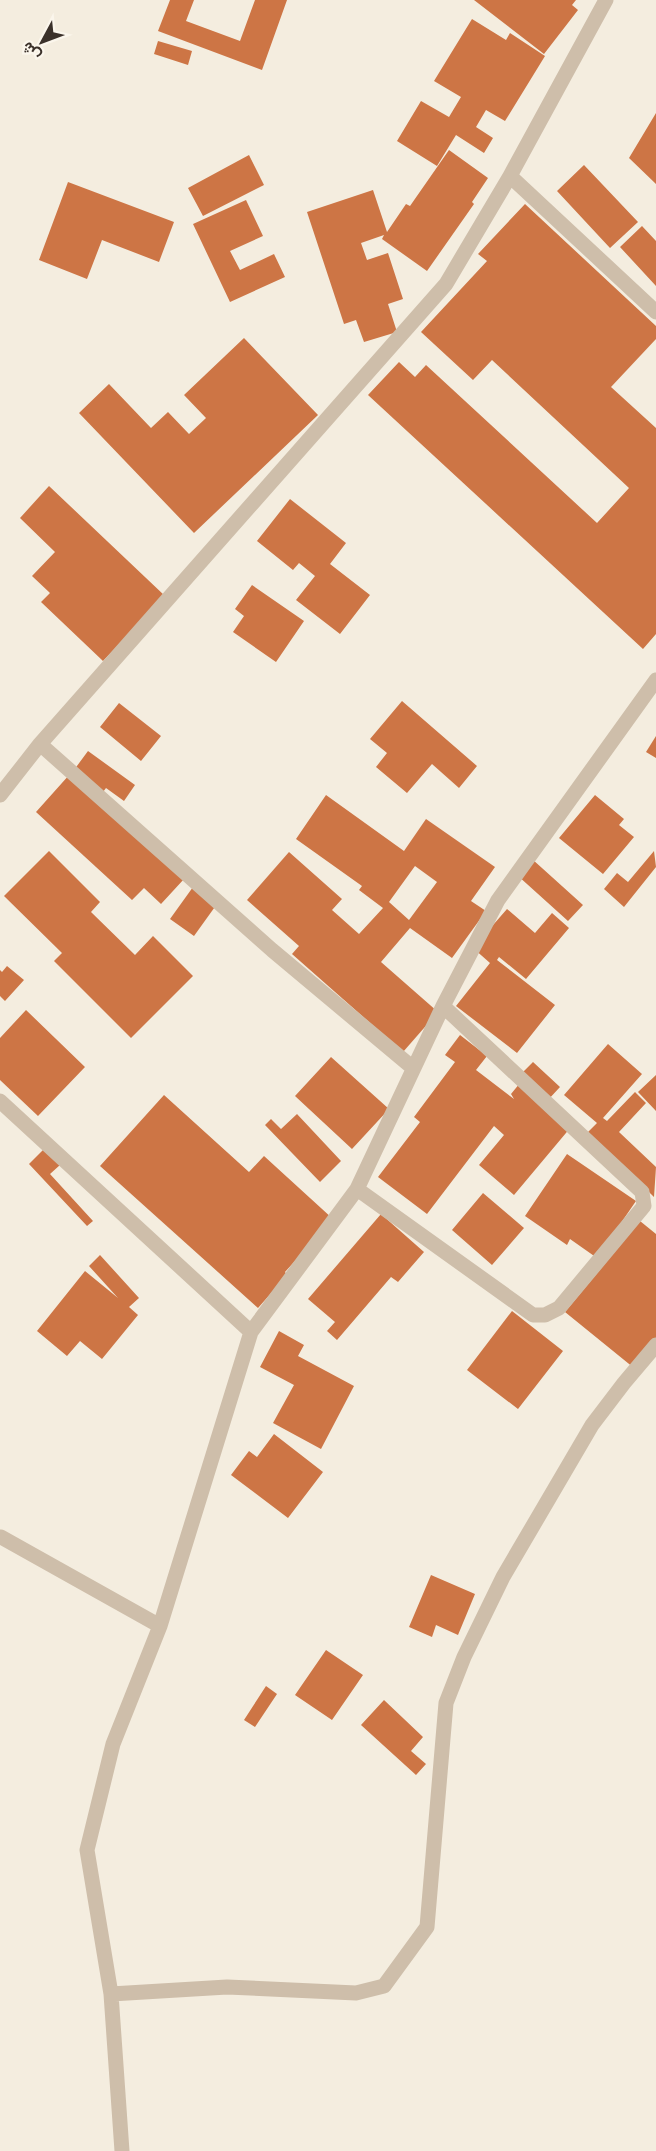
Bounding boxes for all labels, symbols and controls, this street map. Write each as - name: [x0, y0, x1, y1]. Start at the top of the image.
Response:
- north arrow: [12, 12, 72, 72]
- text: ش: [17, 38, 45, 66]

